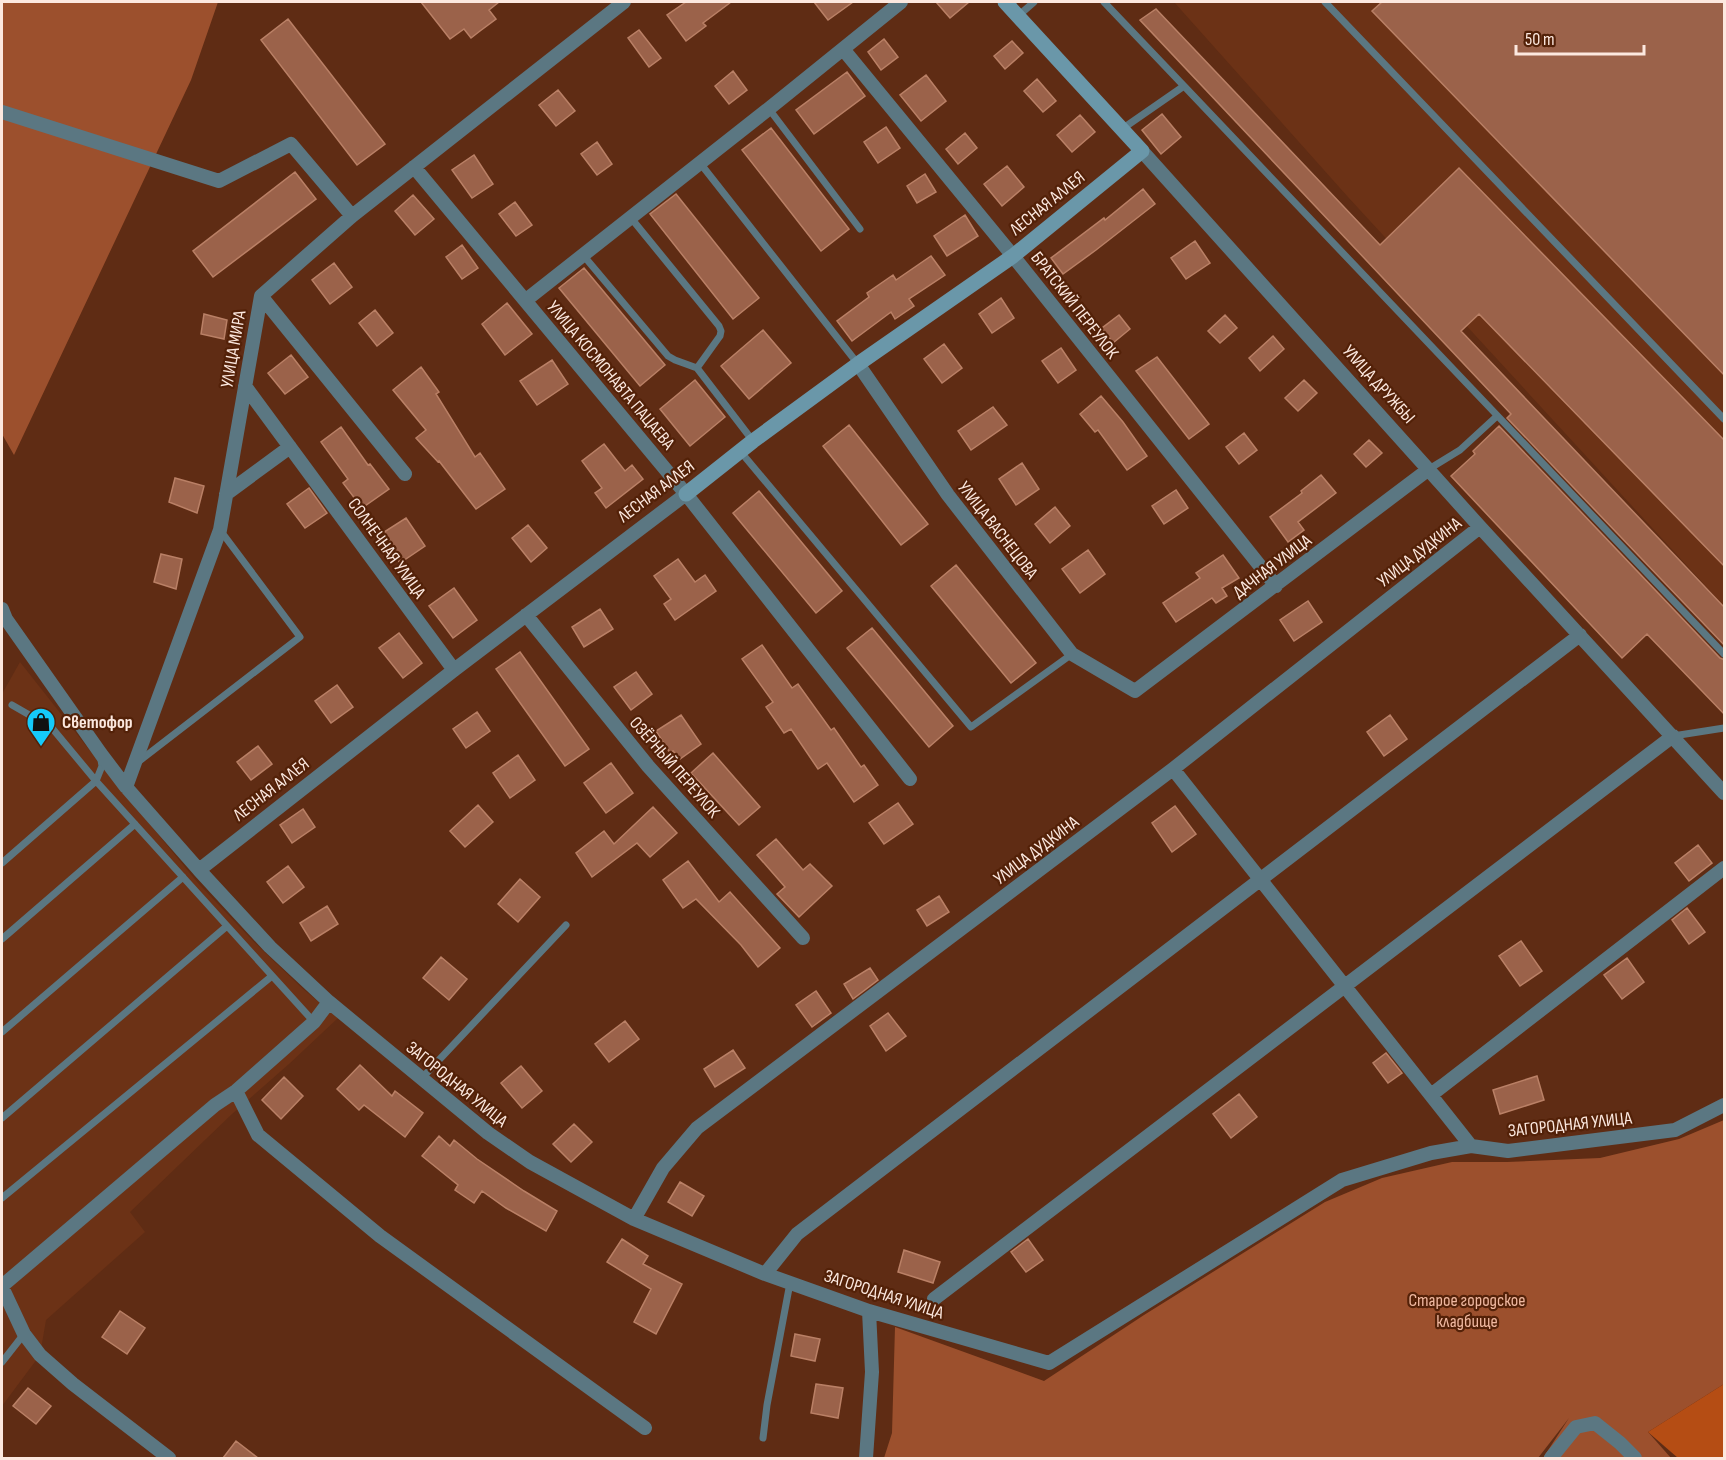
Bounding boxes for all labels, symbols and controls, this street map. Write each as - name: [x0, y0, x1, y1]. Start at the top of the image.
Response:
- scale bar: [1516, 18, 1644, 56]
- text: 50 m: [1525, 29, 1555, 50]
- street label: ЛЕСНАЯ АЛЛЕЯ: [1005, 167, 1089, 241]
- street label: БРАТСКИЙ ПЕРЕУЛОК: [1026, 248, 1123, 364]
- street label: УЛИЦА КОСМОНАВТА ПАЦАЕВА: [542, 297, 679, 454]
- street label: УЛИЦА МИРА: [216, 308, 251, 389]
- street label: УЛИЦА ДРУЖБЫ: [1338, 341, 1419, 428]
- street label: ЛЕСНАЯ АЛЛЕЯ: [613, 456, 699, 528]
- street label: УЛИЦА ВАСНЕЦОВА: [953, 477, 1042, 583]
- street label: СОЛНЕЧНАЯ УЛИЦА: [343, 494, 430, 603]
- street label: УЛИЦА ДУДКИНА: [1373, 513, 1466, 592]
- street label: ДАЧНАЯ УЛИЦА: [1229, 530, 1316, 603]
- shop icon: Светофор: [25, 706, 57, 748]
- place label: Светофор: [62, 712, 133, 733]
- street label: ОЗЁРНЫЙ ПЕРЕУЛОК: [625, 712, 725, 823]
- street label: ЛЕСНАЯ АЛЛЕЯ: [228, 753, 313, 826]
- street label: УЛИЦА ДУДКИНА: [990, 811, 1083, 889]
- street label: ЗАГОРОДНАЯ УЛИЦА: [402, 1037, 512, 1132]
- street label: ЗАГОРОДНАЯ УЛИЦА: [1507, 1108, 1633, 1141]
- street label: ЗАГОРОДНАЯ УЛИЦА: [822, 1265, 946, 1324]
- park label: Старое городское кладбище: [1408, 1290, 1526, 1332]

